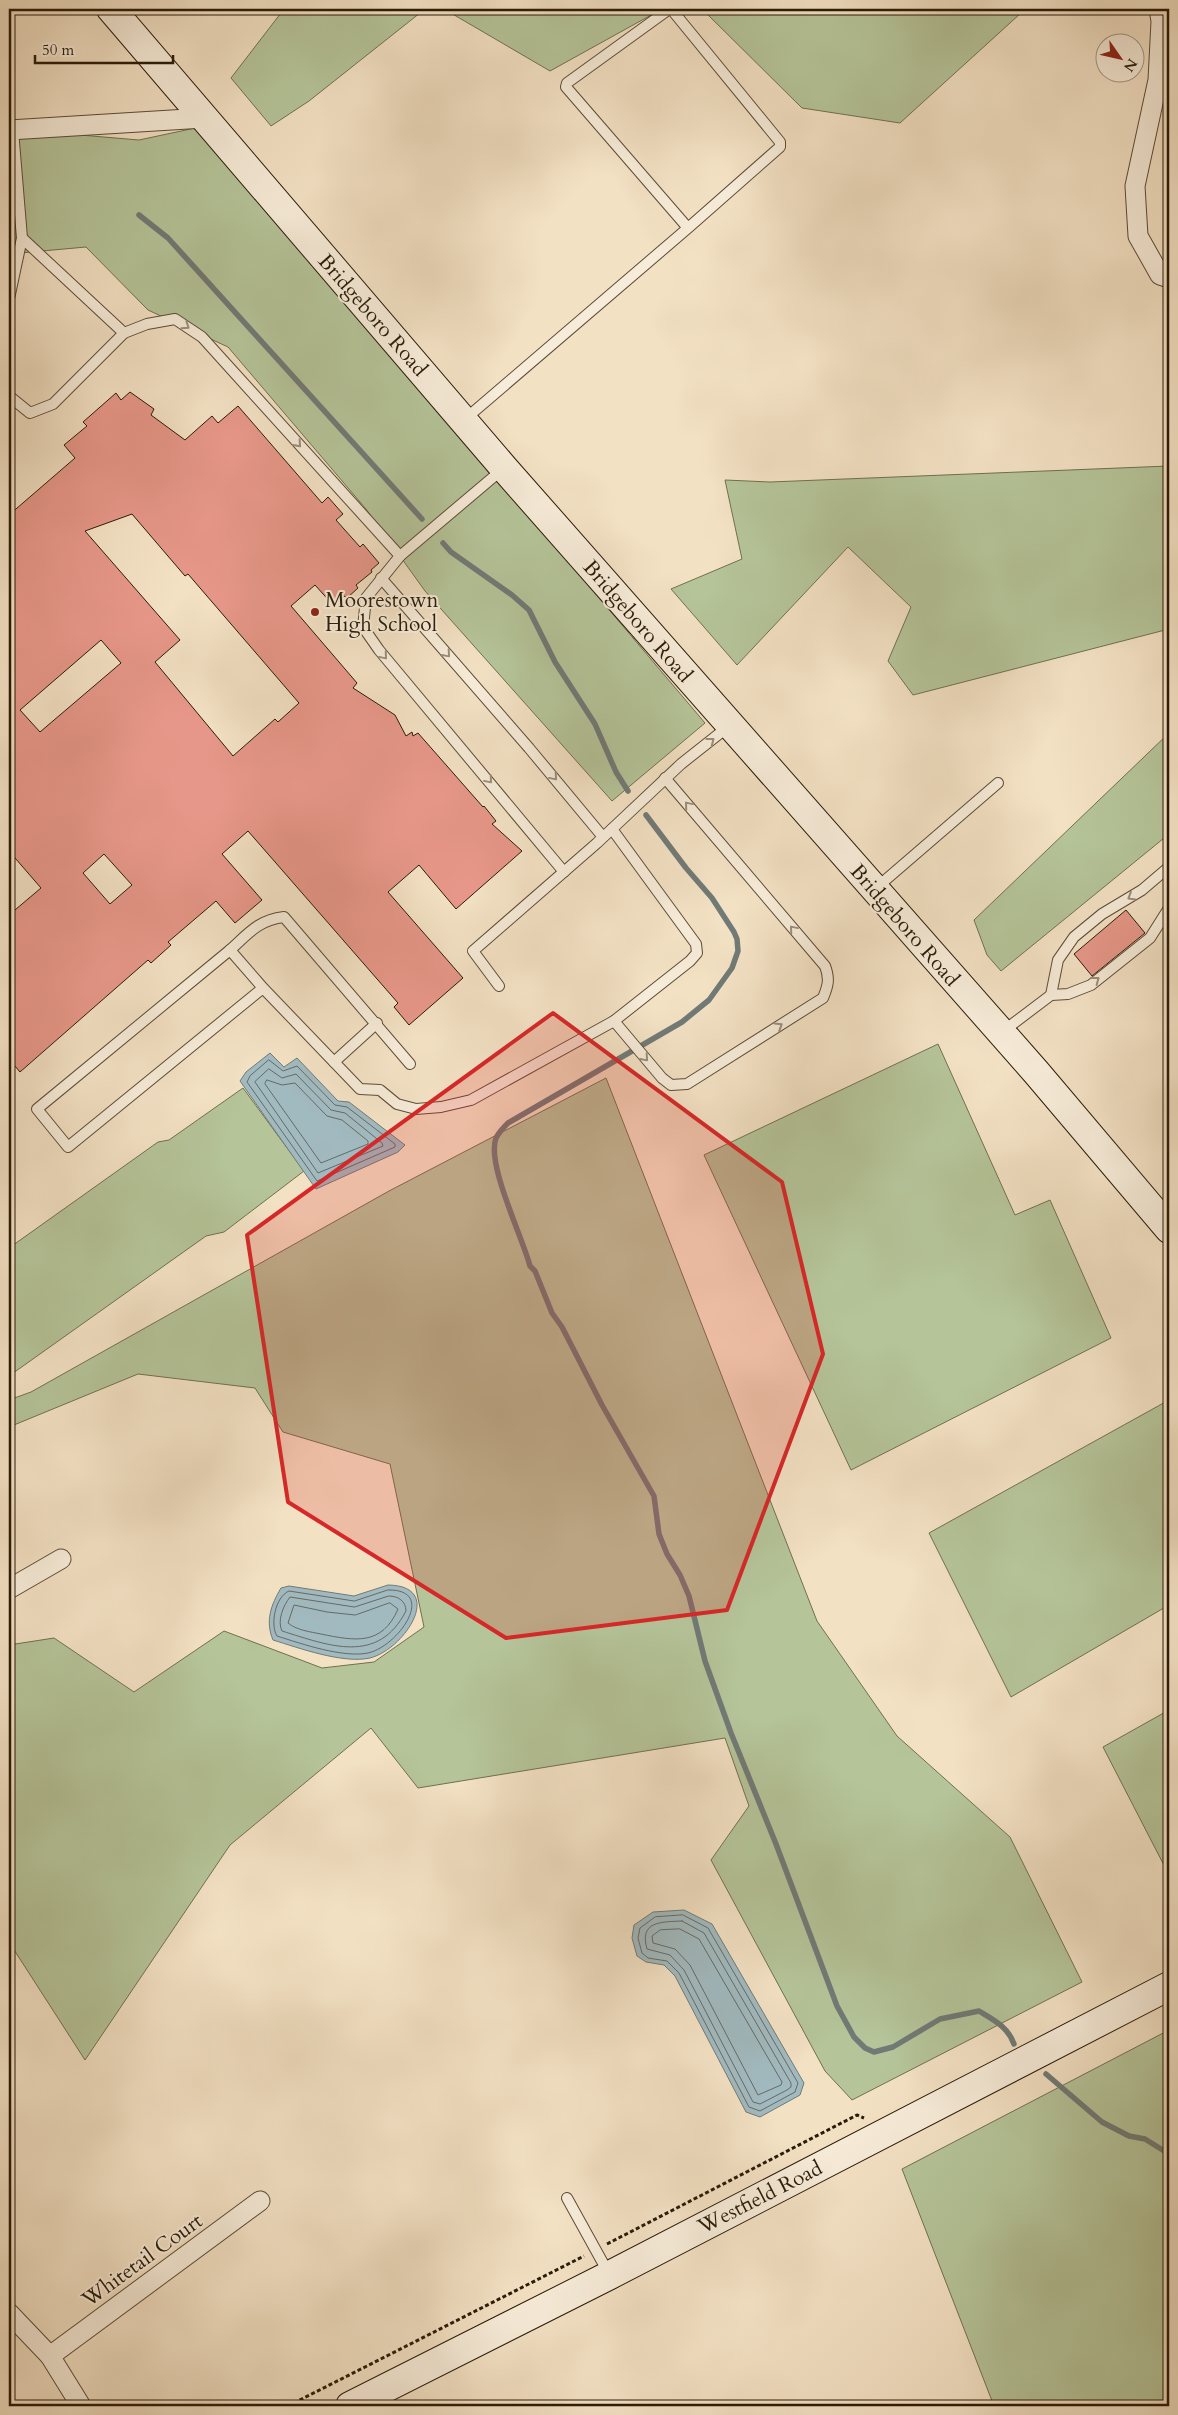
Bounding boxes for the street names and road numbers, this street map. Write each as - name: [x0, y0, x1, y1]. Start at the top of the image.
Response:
- street label: Bridgeboro Road: [311, 248, 434, 383]
- street label: Bridgeboro Road: [576, 554, 699, 689]
- street label: Bridgeboro Road: [843, 858, 966, 993]
- street label: Westfield Road: [692, 2154, 827, 2242]
- street label: Whitetail Court: [75, 2207, 209, 2315]

